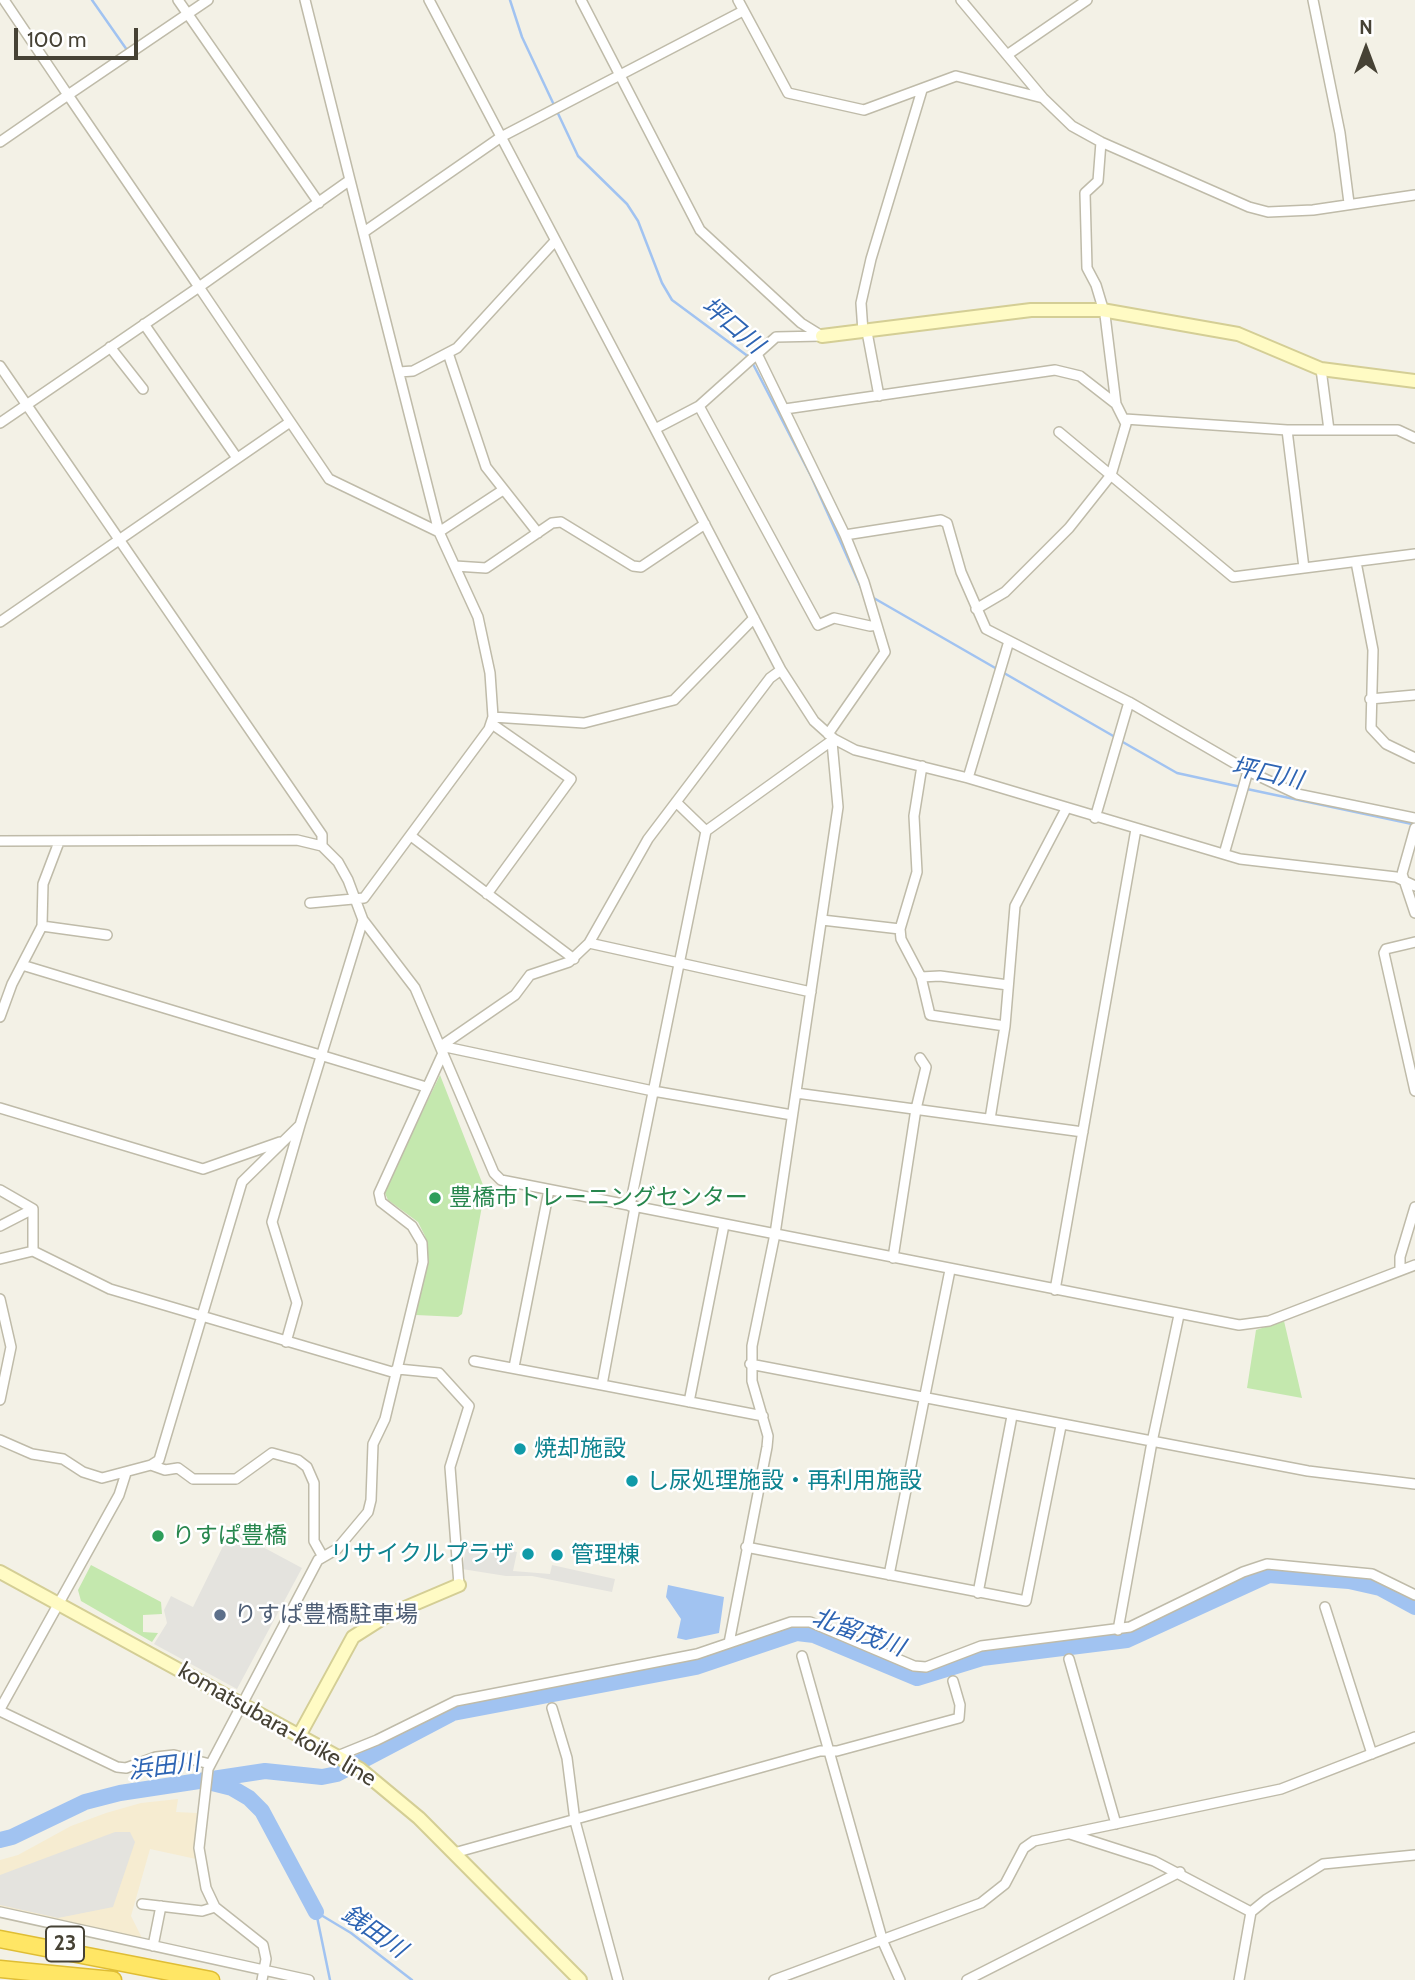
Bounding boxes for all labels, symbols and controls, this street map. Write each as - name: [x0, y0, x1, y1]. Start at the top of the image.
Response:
- scale bar: [18, 14, 142, 58]
- north arrow: [1331, 14, 1401, 84]
- text: N: [1359, 16, 1373, 39]
- text: 100 m: [27, 27, 86, 52]
- water label: 坪口川: [695, 292, 769, 360]
- water label: 坪口川: [1229, 752, 1305, 796]
- place label: 豊橋市トレーニングセンター: [449, 1184, 748, 1212]
- marker: 豊橋市トレーニングセンター: [427, 1190, 443, 1206]
- place label: 焼却施設: [534, 1435, 626, 1463]
- marker: 焼却施設: [512, 1441, 528, 1457]
- place label: し尿処理施設・再利用施設: [646, 1467, 922, 1495]
- marker: し尿処理施設・再利用施設: [624, 1473, 640, 1489]
- place label: りすぱ豊橋: [172, 1522, 287, 1550]
- marker: りすぱ豊橋: [150, 1528, 166, 1544]
- place label: リサイクルプラザ: [330, 1540, 514, 1568]
- place label: 管理棟: [571, 1541, 640, 1569]
- marker: リサイクルプラザ: [520, 1546, 536, 1562]
- marker: 管理棟: [549, 1547, 565, 1563]
- place label: りすぱ豊橋駐車場: [234, 1601, 418, 1629]
- water label: 北留茂川: [808, 1603, 908, 1663]
- marker: りすぱ豊橋駐車場: [212, 1607, 228, 1623]
- street label: komatsubara-koike line: [173, 1657, 381, 1793]
- water label: 浜田川: [127, 1748, 201, 1786]
- water label: 銭田川: [336, 1900, 412, 1964]
- road number: 23: [46, 1926, 84, 1962]

